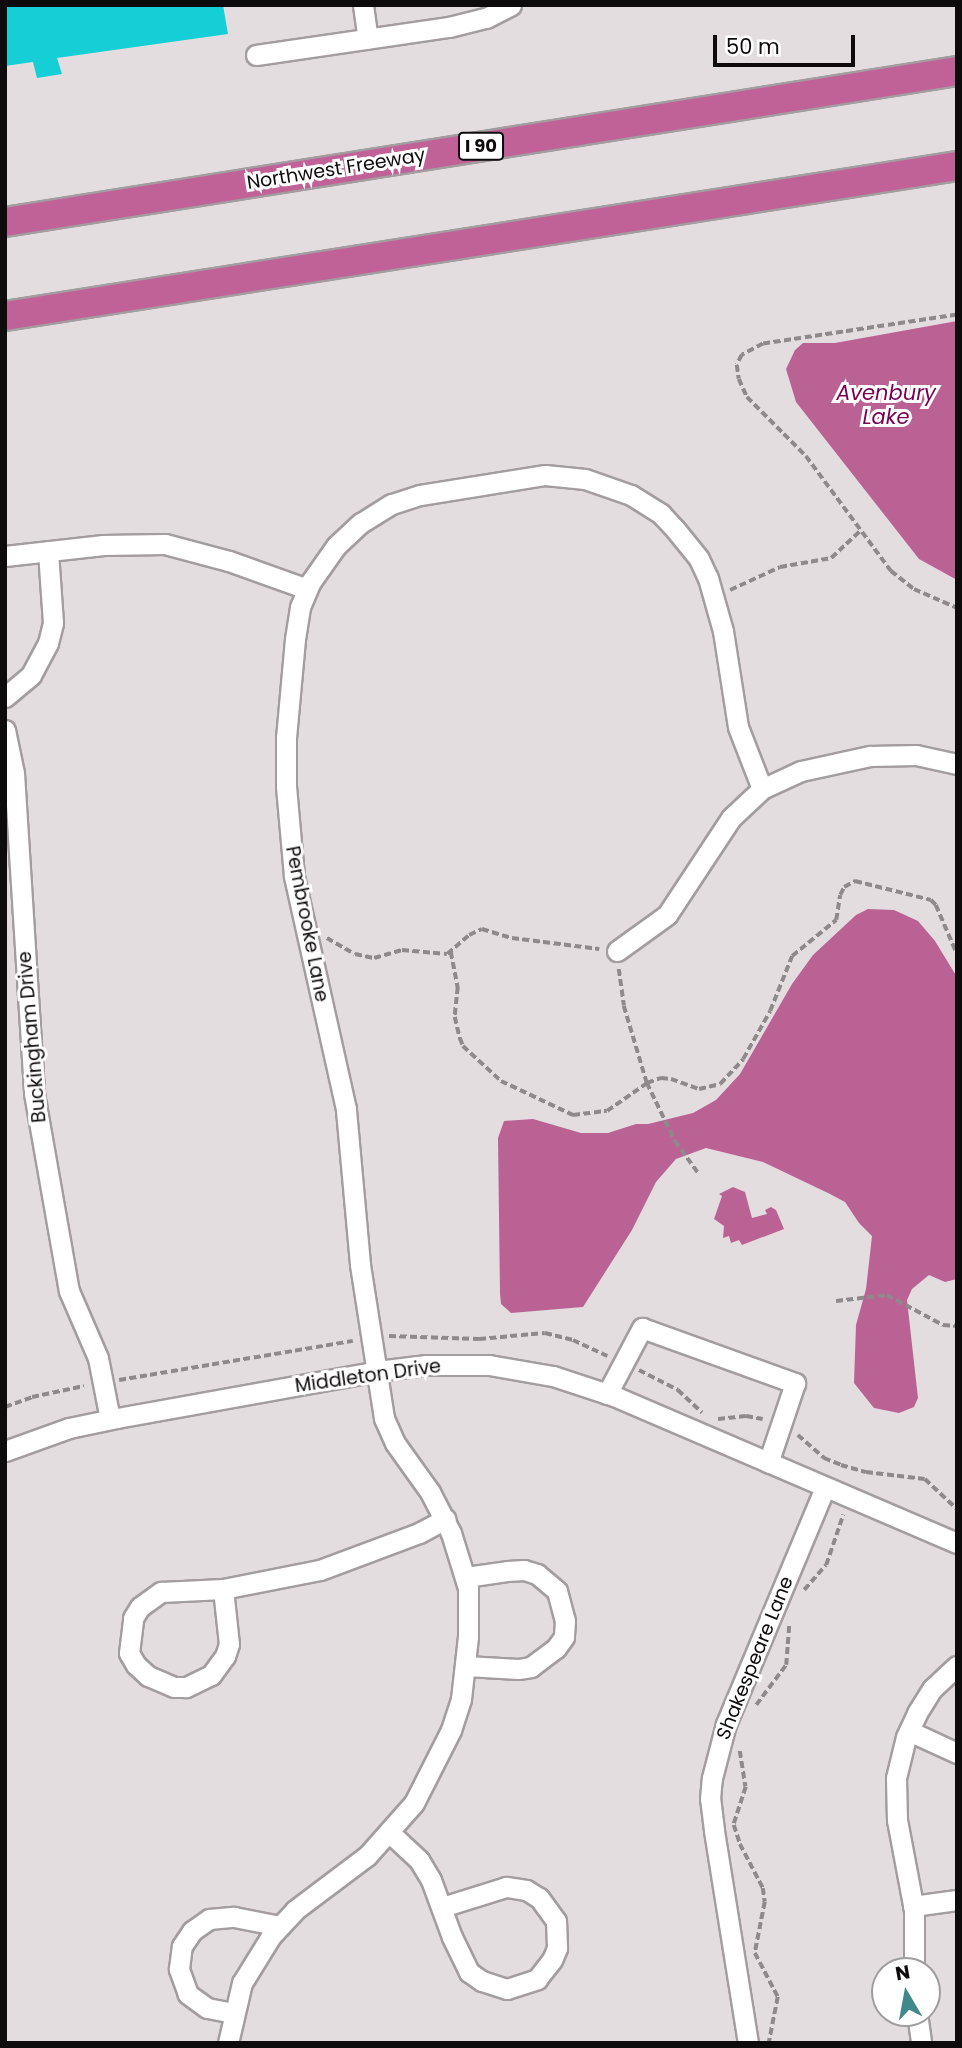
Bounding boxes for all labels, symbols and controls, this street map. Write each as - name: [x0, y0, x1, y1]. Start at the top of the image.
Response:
- scale bar: [717, 21, 859, 65]
- text: 50 m: [726, 32, 780, 61]
- road number: I 90: [456, 132, 505, 160]
- street label: Northwest Freeway: [245, 144, 427, 194]
- water label: Avenbury Lake: [836, 380, 936, 430]
- street label: Pembrooke Lane: [281, 844, 333, 1004]
- street label: Buckingham Drive: [13, 950, 51, 1124]
- street label: Middleton Drive: [294, 1354, 442, 1398]
- street label: Shakespeare Lane: [712, 1573, 798, 1743]
- north arrow: [871, 1957, 941, 2027]
- text: N: [893, 1958, 912, 1987]

